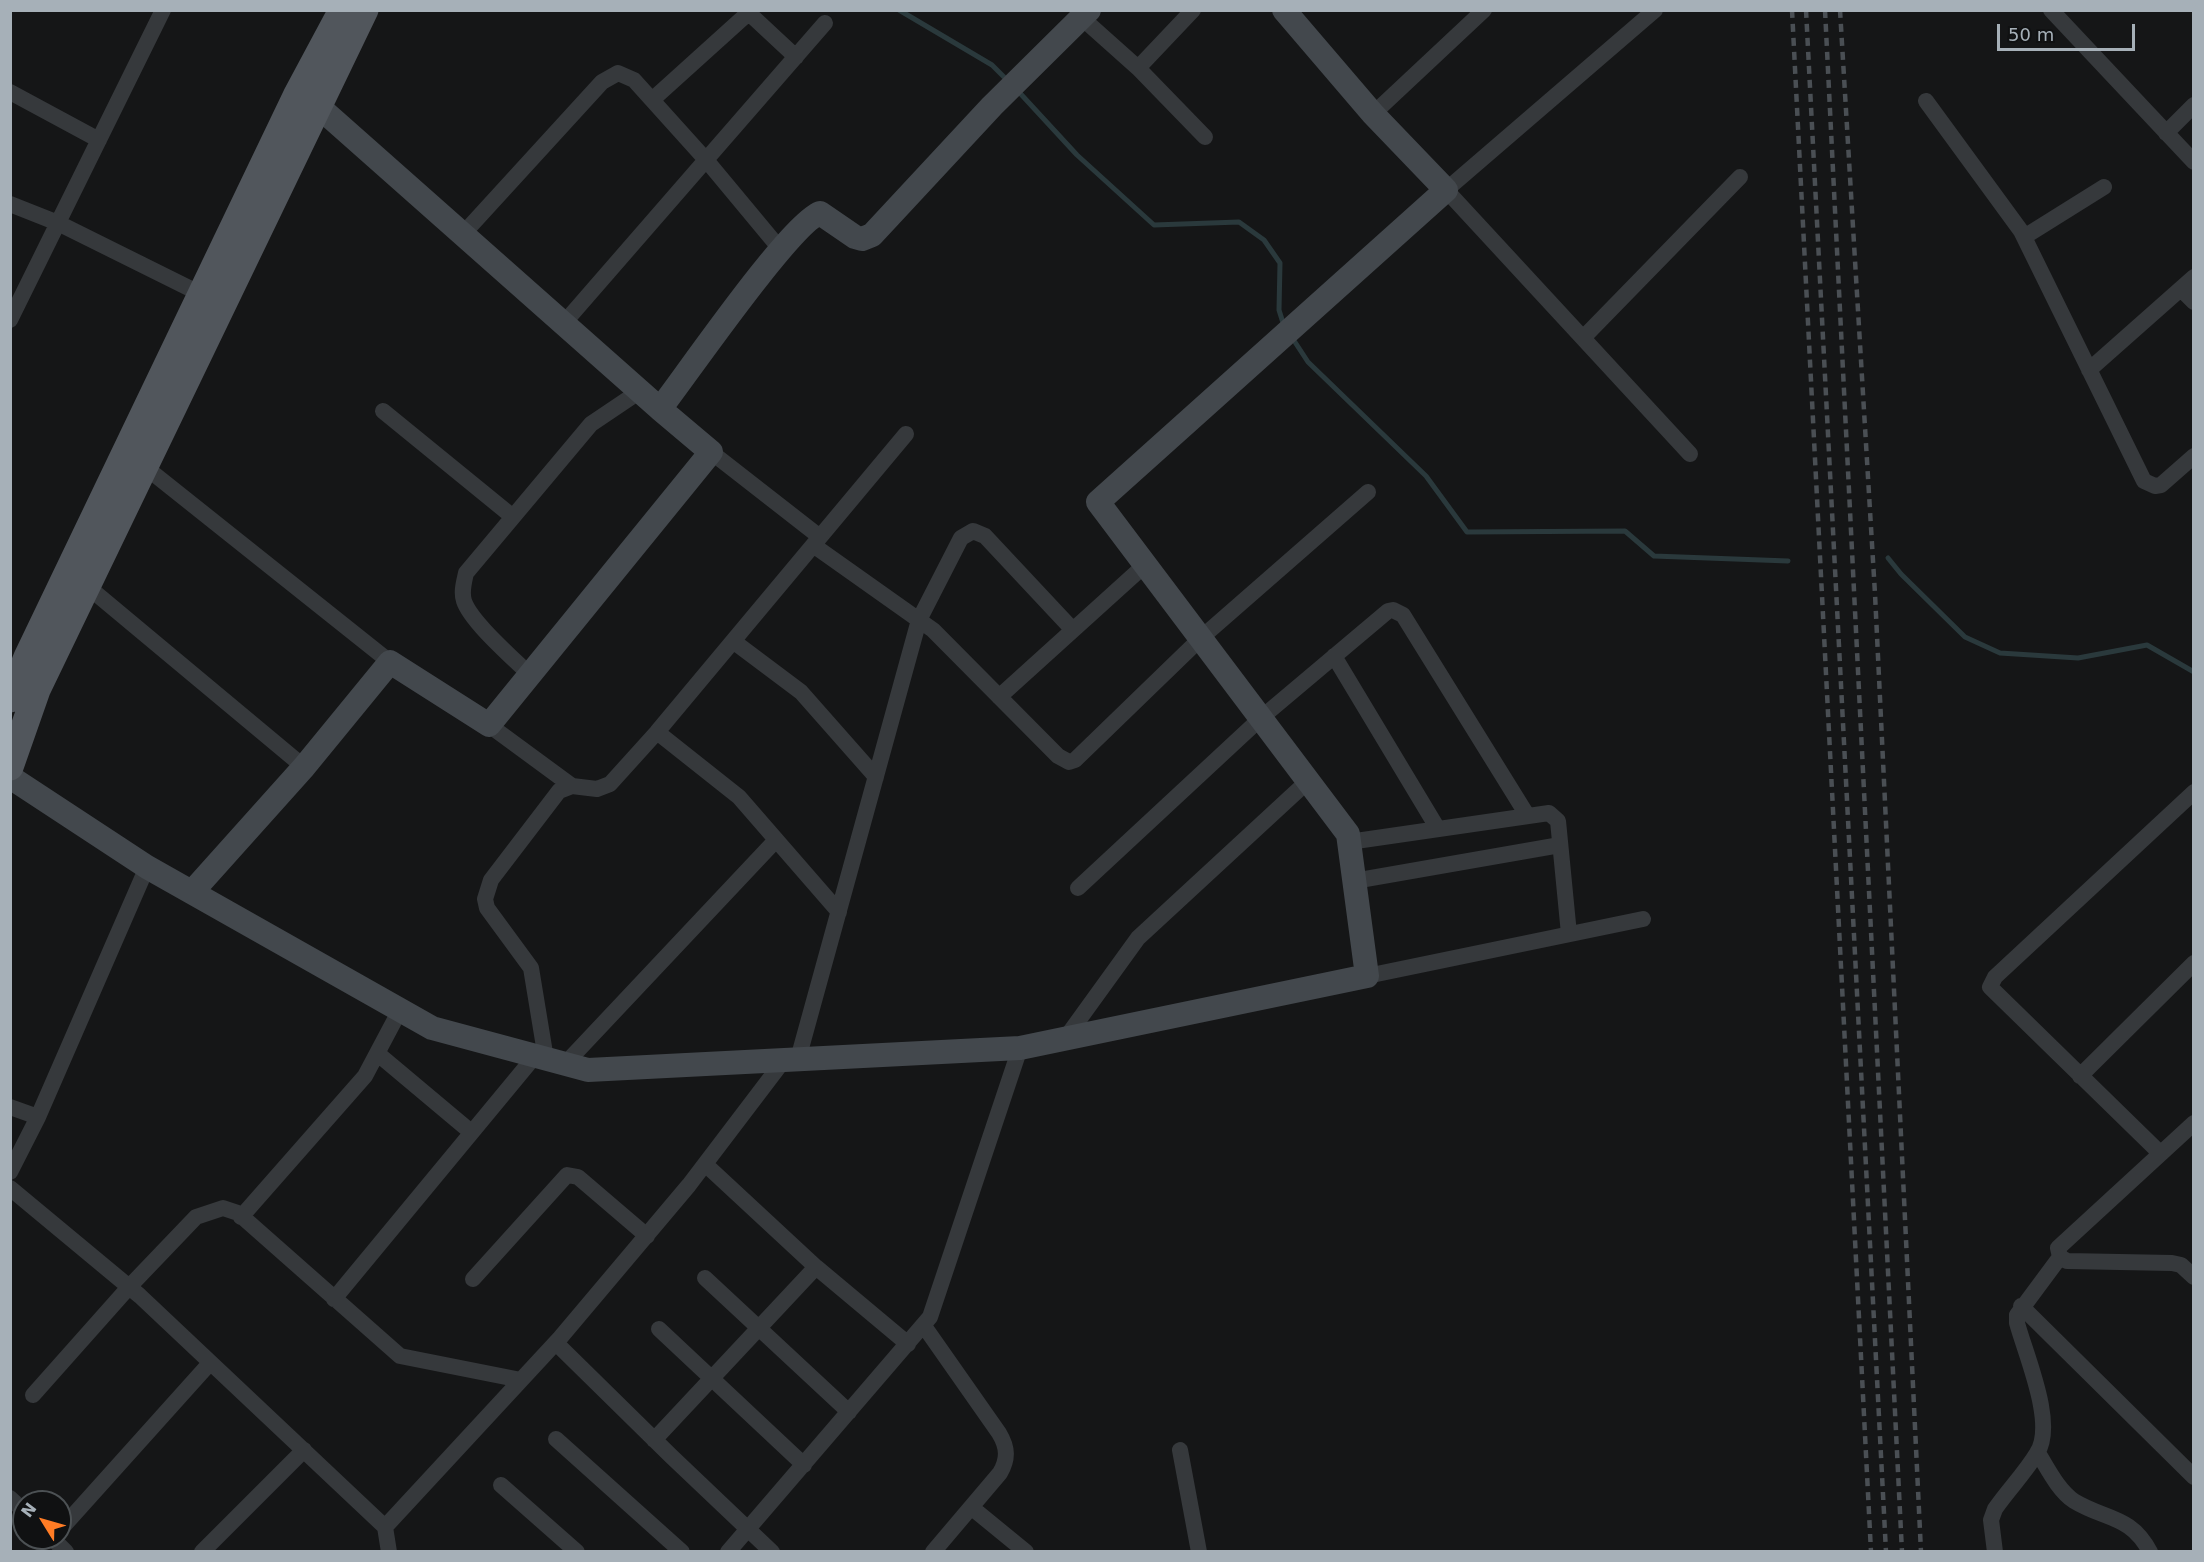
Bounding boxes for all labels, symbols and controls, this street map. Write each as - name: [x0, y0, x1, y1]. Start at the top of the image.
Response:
- scale bar: [2000, 12, 2138, 50]
- text: 50 m: [2008, 24, 2054, 45]
- north arrow: [12, 1490, 72, 1550]
- text: N: [17, 1499, 40, 1521]

